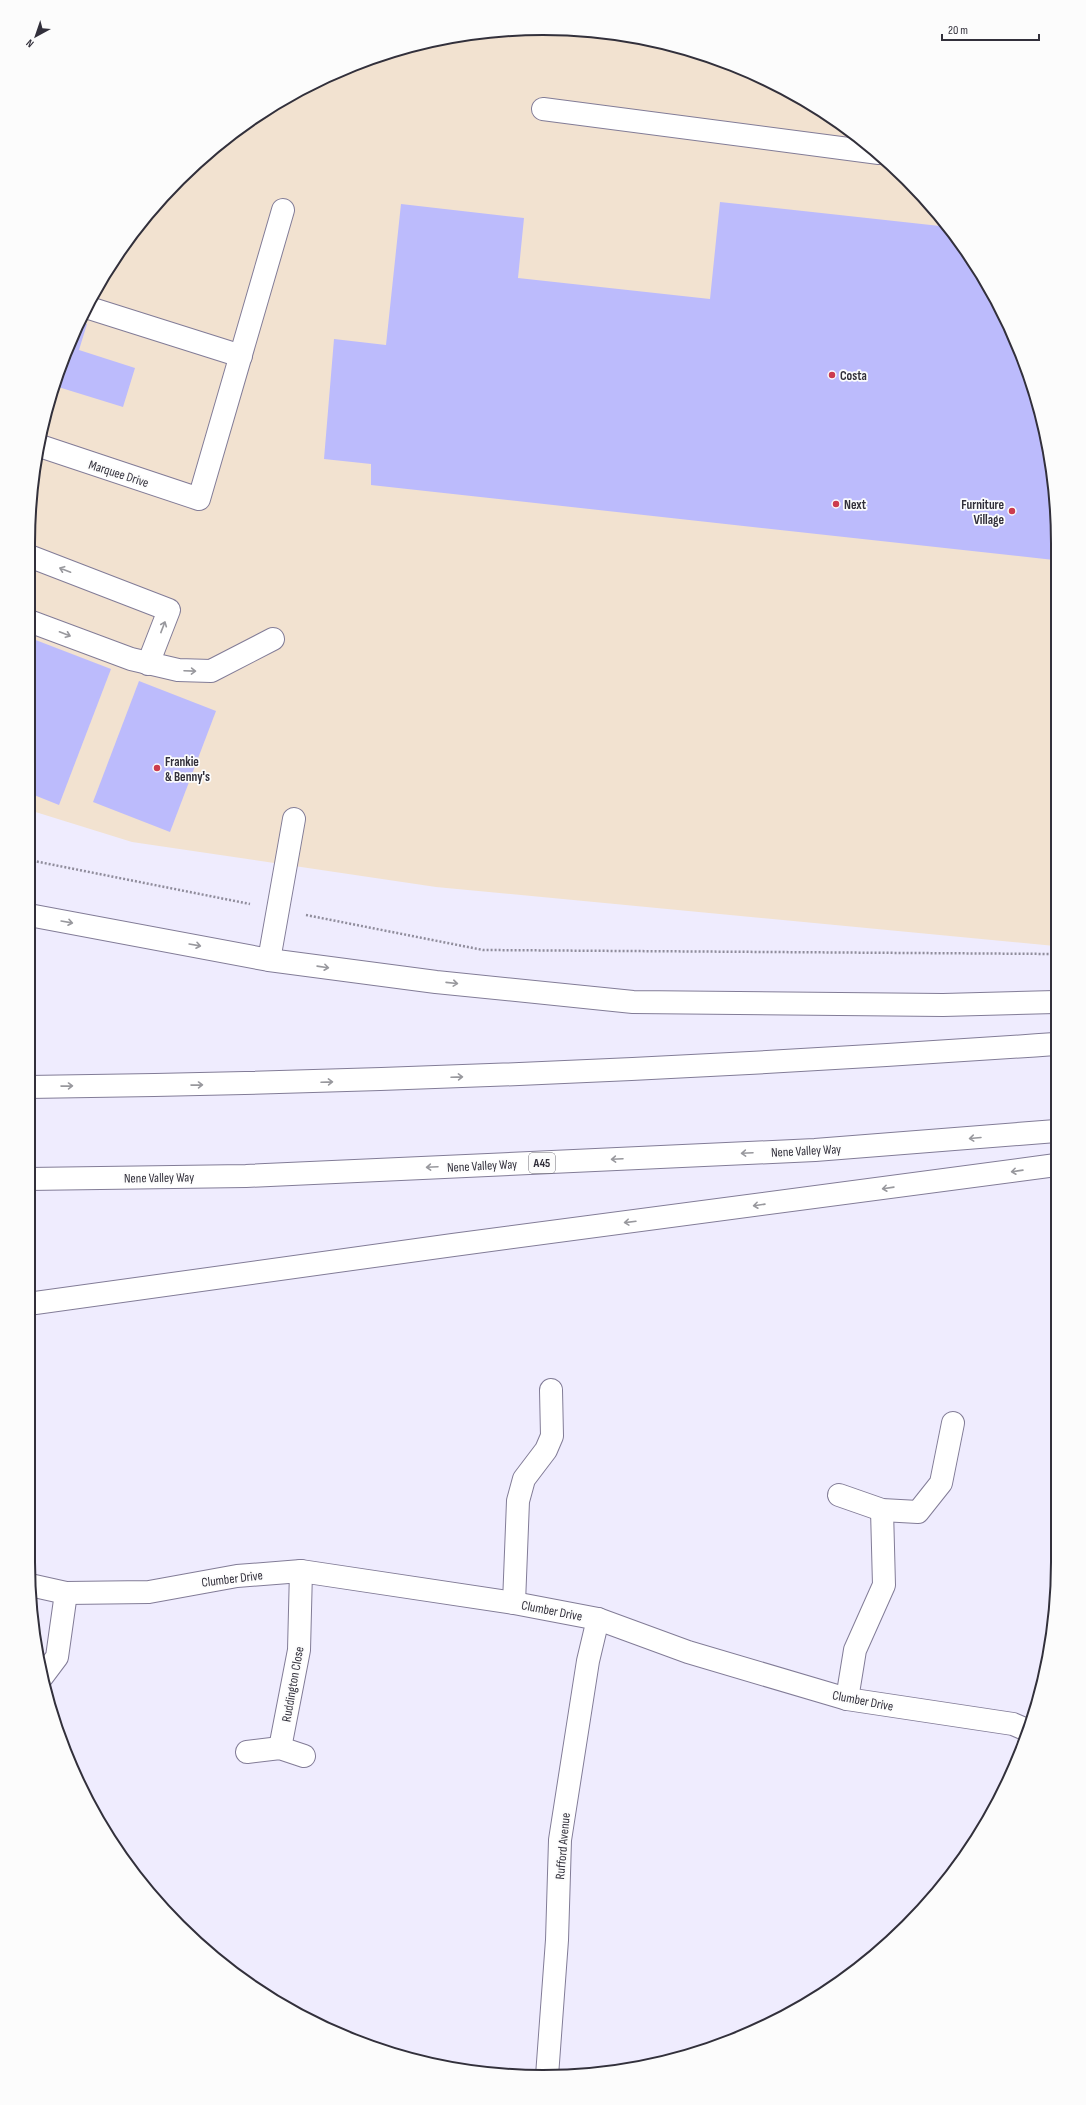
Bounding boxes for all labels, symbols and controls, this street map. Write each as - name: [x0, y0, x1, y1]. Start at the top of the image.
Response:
- north arrow: [16, 16, 56, 56]
- scale bar: [942, 16, 1039, 42]
- text: 20 m: [948, 23, 968, 38]
- text: N: [23, 36, 36, 50]
- place label: Costa: [840, 368, 867, 384]
- marker: Costa: [827, 370, 837, 380]
- street label: Marquee Drive: [87, 457, 151, 491]
- place label: Next: [844, 497, 867, 513]
- place label: Furniture Village: [961, 497, 1004, 528]
- marker: Next: [831, 499, 841, 509]
- marker: Furniture Village: [1007, 506, 1017, 516]
- one-way arrow: [60, 565, 72, 573]
- one-way arrow: [159, 622, 167, 634]
- one-way arrow: [59, 631, 71, 639]
- one-way arrow: [183, 667, 196, 674]
- place label: Frankie & Benny's: [165, 754, 210, 785]
- marker: Frankie & Benny's: [152, 763, 162, 773]
- one-way arrow: [60, 918, 73, 926]
- one-way arrow: [188, 942, 201, 950]
- one-way arrow: [316, 963, 329, 971]
- one-way arrow: [445, 980, 458, 987]
- one-way arrow: [450, 1073, 463, 1081]
- one-way arrow: [320, 1078, 333, 1085]
- one-way arrow: [190, 1081, 203, 1089]
- one-way arrow: [60, 1082, 73, 1090]
- one-way arrow: [969, 1134, 982, 1141]
- street label: Nene Valley Way: [771, 1141, 842, 1161]
- one-way arrow: [741, 1150, 754, 1157]
- road number: A45: [529, 1153, 555, 1173]
- one-way arrow: [611, 1155, 624, 1163]
- street label: Nene Valley Way: [447, 1156, 518, 1176]
- one-way arrow: [426, 1164, 439, 1171]
- one-way arrow: [1011, 1167, 1024, 1175]
- street label: Nene Valley Way: [124, 1169, 194, 1187]
- one-way arrow: [882, 1184, 895, 1192]
- one-way arrow: [753, 1201, 766, 1209]
- one-way arrow: [624, 1218, 637, 1226]
- street label: Clumber Drive: [201, 1567, 264, 1591]
- street label: Clumber Drive: [520, 1597, 584, 1625]
- street label: Ruddington Close: [278, 1645, 307, 1723]
- street label: Clumber Drive: [831, 1687, 895, 1715]
- street label: Rufford Avenue: [552, 1812, 574, 1880]

